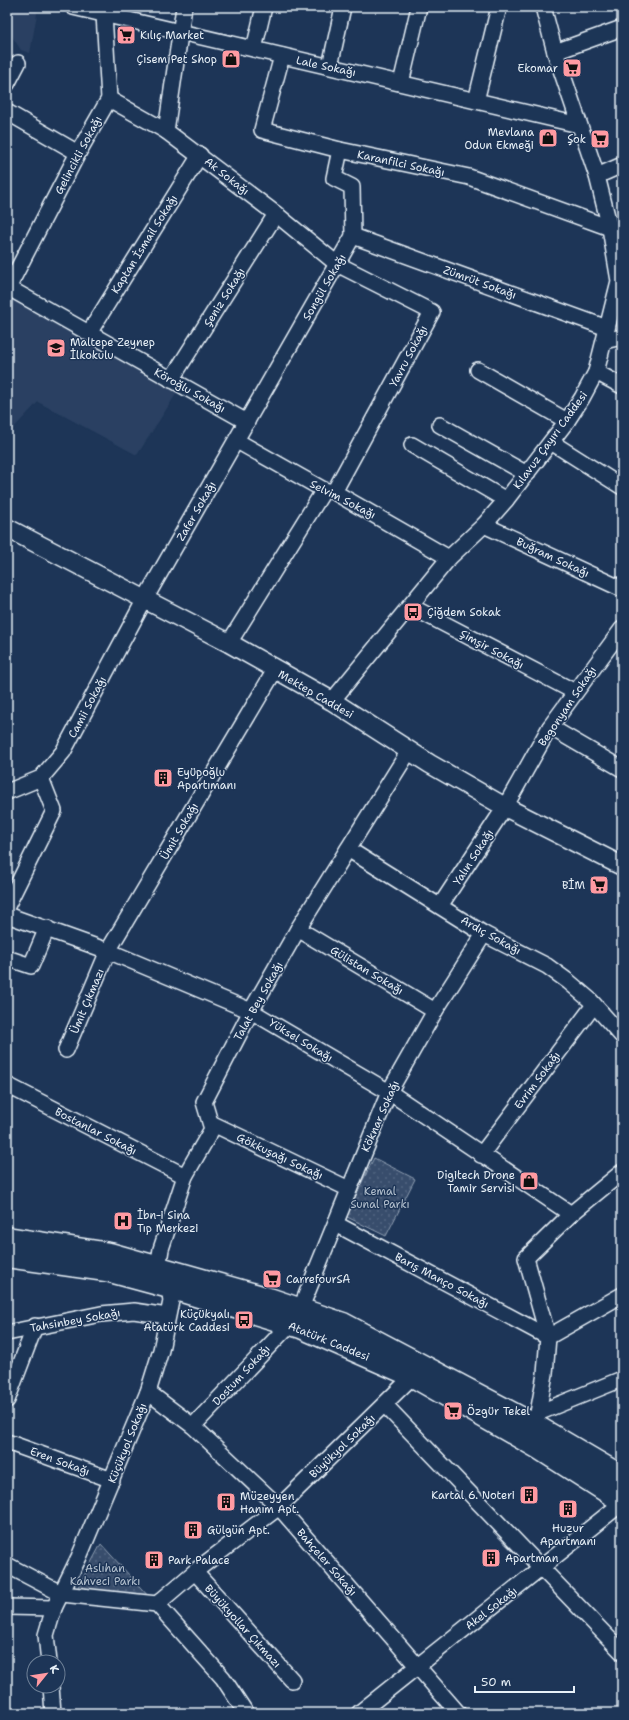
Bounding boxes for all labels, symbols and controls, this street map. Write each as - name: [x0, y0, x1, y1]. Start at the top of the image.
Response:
- supermarket icon: Kılıç Market: [115, 24, 137, 46]
- place label: Kılıç Market: [140, 28, 204, 43]
- shop icon: Çisem Pet Shop: [220, 48, 242, 70]
- place label: Çisem Pet Shop: [137, 52, 217, 67]
- street label: Lale Sokağı: [295, 53, 357, 80]
- supermarket icon: Ekomar: [561, 57, 583, 79]
- place label: Ekomar: [518, 61, 558, 76]
- street label: Gelincikli Sokağı: [51, 113, 105, 197]
- place label: Mevlana Odun Ekmeği: [464, 125, 534, 153]
- shop icon: Mevlana Odun Ekmeği: [537, 127, 559, 149]
- supermarket icon: Şok: [589, 128, 611, 150]
- place label: Şok: [567, 132, 586, 147]
- street label: Karanfilci Sokağı: [356, 147, 446, 180]
- street label: Ak Sokağı: [201, 154, 252, 199]
- street label: Kaptan İsmail Sokağı: [108, 192, 181, 297]
- street label: Songül Sokağı: [299, 251, 350, 323]
- street label: Zümrüt Sokağı: [441, 262, 518, 303]
- street label: Şeniz Sokağı: [200, 265, 249, 330]
- street label: Yavru Sokağı: [386, 323, 431, 390]
- place label: Maltepe Zeynep İlkokulu: [70, 335, 155, 363]
- school or university icon: Maltepe Zeynep İlkokulu: [45, 337, 67, 359]
- street label: Köroğlu Sokağı: [151, 365, 228, 416]
- street label: Kılavuz Çayırı Caddesi: [510, 388, 591, 492]
- street label: Selvim Sokağı: [307, 476, 378, 523]
- street label: Zafer Sokağı: [173, 479, 220, 544]
- street label: Buğram Sokağı: [514, 534, 592, 581]
- bus stop icon: Çiğdem Sokak: [402, 601, 424, 623]
- place label: Çiğdem Sokak: [427, 605, 501, 620]
- street label: Şimşir Sokağı: [457, 626, 526, 673]
- street label: Begonyam Sokağı: [535, 663, 600, 749]
- street label: Mektep Caddesi: [275, 667, 356, 722]
- street label: Camii Sokağı: [65, 674, 110, 741]
- place label: Eyüpoğlu Apartımanı: [177, 765, 236, 793]
- building icon: Eyüpoğlu Apartımanı: [152, 767, 174, 789]
- street label: Ümit Sokağı: [157, 800, 202, 862]
- street label: Yalın Sokağı: [450, 826, 497, 888]
- supermarket icon: BİM: [588, 874, 610, 896]
- place label: BİM: [562, 878, 585, 893]
- street label: Ardıç Sokağı: [458, 913, 524, 958]
- street label: Gülistan Sokağı: [327, 943, 406, 998]
- street label: Talat Bey Sokağı: [230, 959, 286, 1044]
- street label: Ümit Çıkmazı: [67, 966, 108, 1036]
- street label: Yüksel Sokağı: [266, 1015, 336, 1065]
- street label: Evrim Sokağı: [511, 1049, 564, 1112]
- street label: Köknar Sokağı: [358, 1078, 403, 1154]
- street label: Bostanlar Sokağı: [52, 1104, 139, 1159]
- street label: Gökkuşağı Sokağı: [234, 1130, 325, 1183]
- place label: Digitech Drone Tamir Servisi: [437, 1168, 515, 1196]
- shop icon: Digitech Drone Tamir Servisi: [518, 1170, 540, 1192]
- park label: Kemal Sunal Parkı: [350, 1184, 410, 1212]
- place label: İbn-i Sina Tıp Merkezi: [137, 1208, 198, 1236]
- hospital icon: İbn-i Sina Tıp Merkezi: [112, 1210, 134, 1232]
- street label: Barış Manço Sokağı: [392, 1249, 492, 1312]
- supermarket icon: CarrefourSA: [261, 1268, 283, 1290]
- place label: CarrefourSA: [286, 1272, 350, 1287]
- street label: Tahsinbey Sokağı: [29, 1305, 121, 1336]
- place label: Küçükyalı Atatürk Caddesi: [144, 1307, 230, 1335]
- bus stop icon: Küçükyalı Atatürk Caddesi: [233, 1309, 255, 1331]
- street label: Atatürk Caddesi: [286, 1318, 372, 1365]
- street label: Dostum Sokağı: [209, 1342, 273, 1409]
- supermarket icon: Özgür Tekel: [442, 1400, 464, 1422]
- street label: Küçükyol Sokağı: [105, 1401, 150, 1486]
- place label: Özgür Tekel: [467, 1404, 531, 1419]
- street label: Büyükyol Sokağı: [306, 1411, 379, 1482]
- street label: Eren Sokağı: [28, 1444, 92, 1479]
- building icon: Kartal 6. Noteri: [518, 1484, 540, 1506]
- place label: Kartal 6. Noteri: [431, 1488, 515, 1503]
- place label: Müzeyyen Hanım Apt.: [240, 1489, 299, 1517]
- building icon: Müzeyyen Hanım Apt.: [215, 1491, 237, 1513]
- building icon: Huzur Apartmanı: [557, 1498, 579, 1520]
- building icon: Gülgün Apt.: [182, 1519, 204, 1541]
- place label: Huzur Apartmanı: [540, 1521, 596, 1549]
- place label: Gülgün Apt.: [207, 1523, 270, 1538]
- street label: Bahçeler Sokağı: [293, 1525, 360, 1599]
- building icon: Apartman: [480, 1547, 502, 1569]
- building icon: Park Palace: [143, 1549, 165, 1571]
- place label: Apartman: [505, 1551, 559, 1566]
- place label: Park Palace: [168, 1553, 230, 1568]
- park label: Aslıhan Kahveci Parkı: [70, 1561, 140, 1589]
- street label: Büyükyollar Çıkmazı: [201, 1581, 284, 1671]
- street label: Akel Sokağı: [462, 1583, 520, 1633]
- north arrow: [26, 1654, 66, 1694]
- text: K: [46, 1662, 63, 1677]
- scale bar: [475, 1668, 574, 1694]
- text: 50 m: [481, 1674, 511, 1690]

